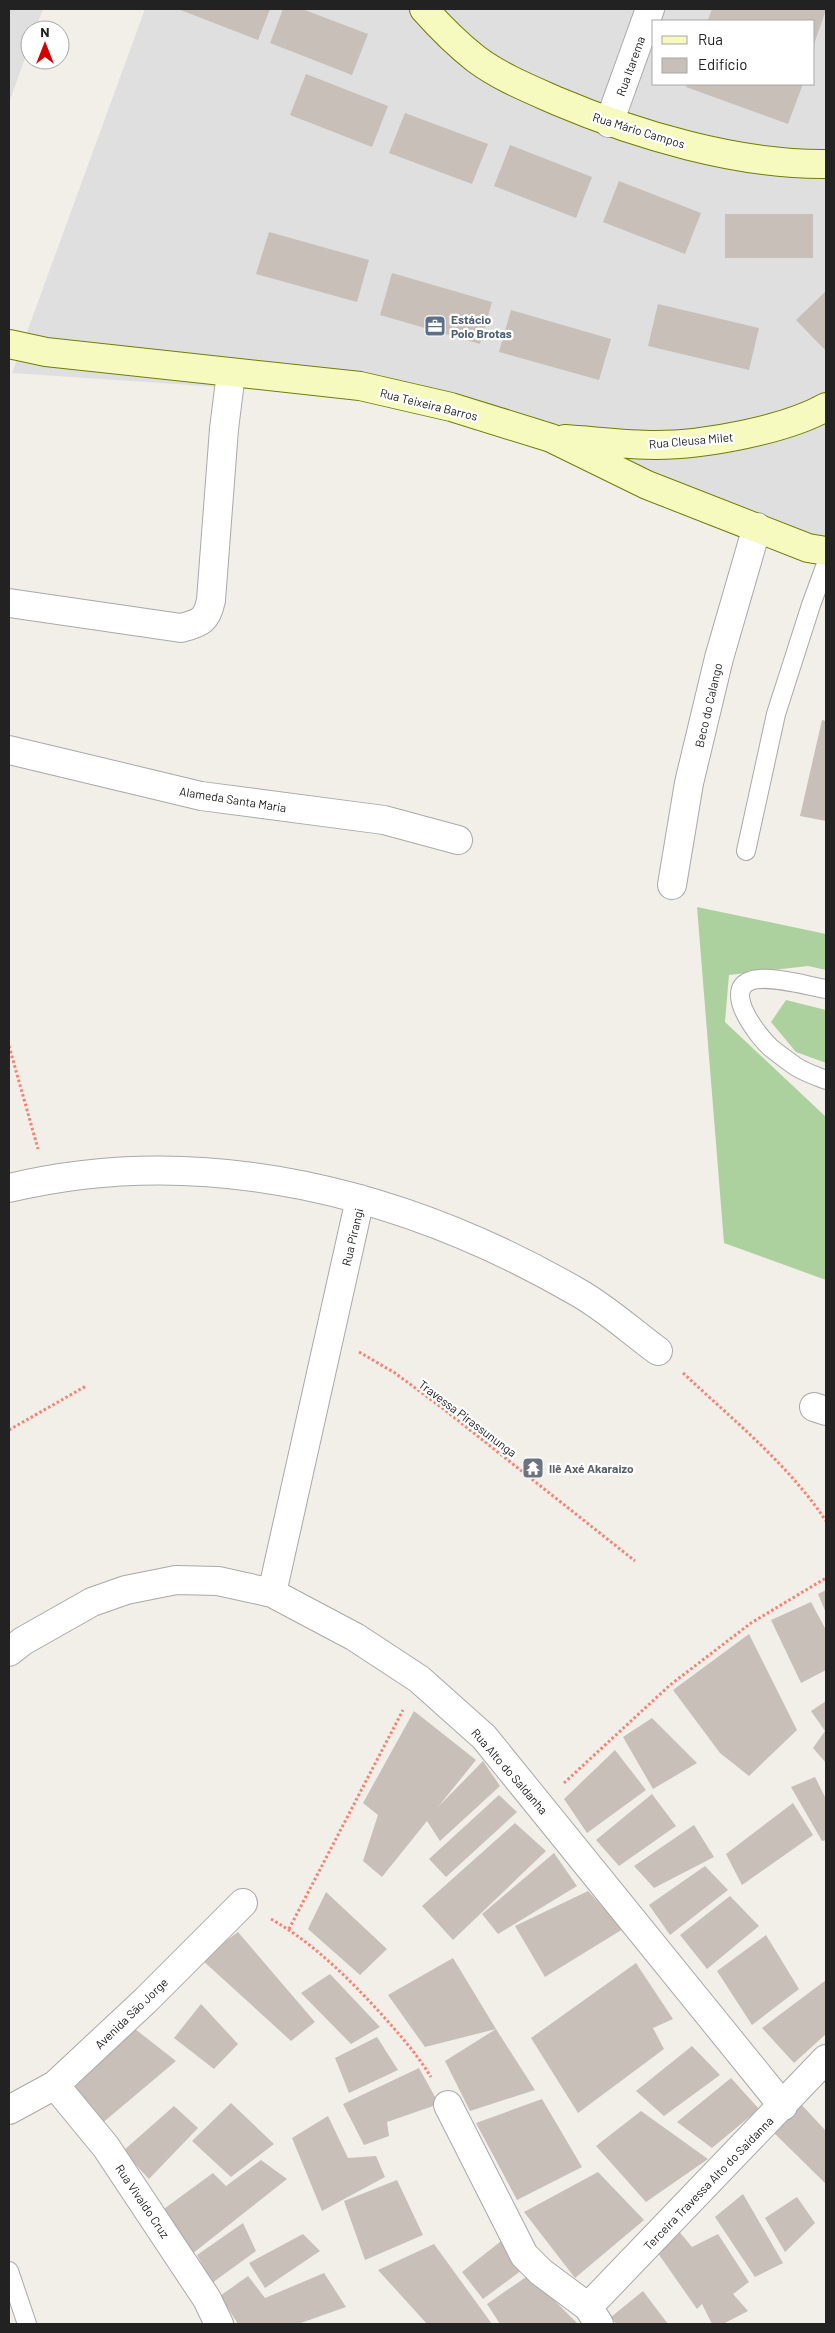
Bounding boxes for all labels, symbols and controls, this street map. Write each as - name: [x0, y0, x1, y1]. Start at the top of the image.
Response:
- north arrow: [20, 20, 70, 70]
- legend: [652, 20, 815, 85]
- text: N: [40, 23, 50, 40]
- text: Rua: [698, 30, 723, 48]
- street label: Rua Itarema: [613, 34, 647, 98]
- text: Edifício: [698, 55, 747, 73]
- street label: Rua Mário Campos: [591, 109, 687, 151]
- place label: Estácio Polo Brotas: [451, 312, 512, 340]
- office icon: Estácio Polo Brotas: [423, 314, 447, 338]
- street label: Rua Teixeira Barros: [379, 385, 479, 423]
- street label: Rua Cleusa Milet: [648, 429, 734, 451]
- street label: Beco do Calango: [691, 661, 725, 749]
- street label: Alameda Santa Maria: [178, 784, 288, 814]
- street label: Rua Pirangi: [339, 1207, 365, 1267]
- street label: Travessa Pirassununga: [416, 1377, 520, 1459]
- temple icon: Ilê Axé Akaraizo: [521, 1456, 545, 1480]
- place label: Ilê Axé Akaraizo: [549, 1461, 634, 1475]
- street label: Rua Alto do Saldanha: [469, 1725, 551, 1817]
- street label: Avenida São Jorge: [92, 1975, 170, 2051]
- street label: Terceira Travessa Alto do Saidanna: [640, 2113, 776, 2253]
- street label: Rua Vivaldo Cruz: [113, 2162, 173, 2240]

